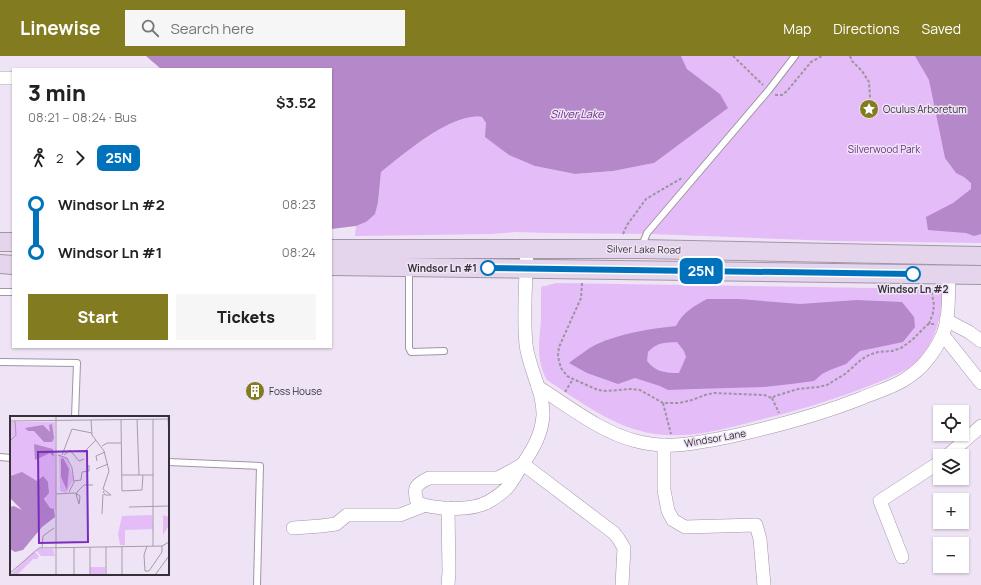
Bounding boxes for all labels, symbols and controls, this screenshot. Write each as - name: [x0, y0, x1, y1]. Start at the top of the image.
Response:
- search box: [125, 10, 405, 46]
- text: Linewise: [20, 15, 101, 41]
- icon: search: [139, 17, 161, 39]
- text: Search here: [171, 18, 254, 39]
- text: Map: [783, 19, 811, 38]
- text: Directions: [833, 19, 900, 38]
- text: Saved: [922, 19, 961, 38]
- text: 3 min: [28, 78, 86, 108]
- text: $3.52: [276, 92, 316, 113]
- place icon: Oculus Arboretum: [858, 98, 880, 120]
- place label: Oculus Arboretum: [883, 102, 967, 116]
- water label: Silver Lake: [550, 106, 604, 121]
- text: 08:21 – 08:24 · Bus: [28, 108, 137, 126]
- park label: Silverwood Park: [848, 142, 921, 156]
- icon: walk: [28, 147, 50, 169]
- icon: forward: [69, 147, 91, 169]
- text: 25N: [105, 148, 132, 167]
- text: 2: [56, 149, 63, 167]
- text: Windsor Ln #2: [58, 194, 165, 215]
- text: 08:23: [282, 195, 316, 213]
- street label: Silver Lake Road: [607, 241, 681, 257]
- text: Windsor Ln #1: [58, 242, 162, 263]
- text: 08:24: [282, 243, 316, 261]
- line badge: 25N: [678, 258, 724, 284]
- marker: Windsor Ln #1: [480, 260, 496, 276]
- place label: Windsor Ln #1: [407, 261, 477, 275]
- text: 25N: [688, 261, 714, 280]
- marker: Windsor Ln #2: [905, 266, 921, 282]
- place label: Windsor Ln #2: [877, 282, 949, 296]
- button: Start: [28, 294, 168, 340]
- button: Tickets: [176, 294, 316, 340]
- building icon: Foss House: [244, 380, 266, 402]
- place label: Foss House: [269, 384, 322, 398]
- map controls: [933, 405, 969, 573]
- button: locate: [933, 405, 969, 441]
- inset map: [10, 416, 169, 575]
- street label: Windsor Lane: [683, 426, 747, 450]
- button: layers: [933, 449, 969, 485]
- button: +: [933, 493, 969, 529]
- button: −: [933, 537, 969, 573]

